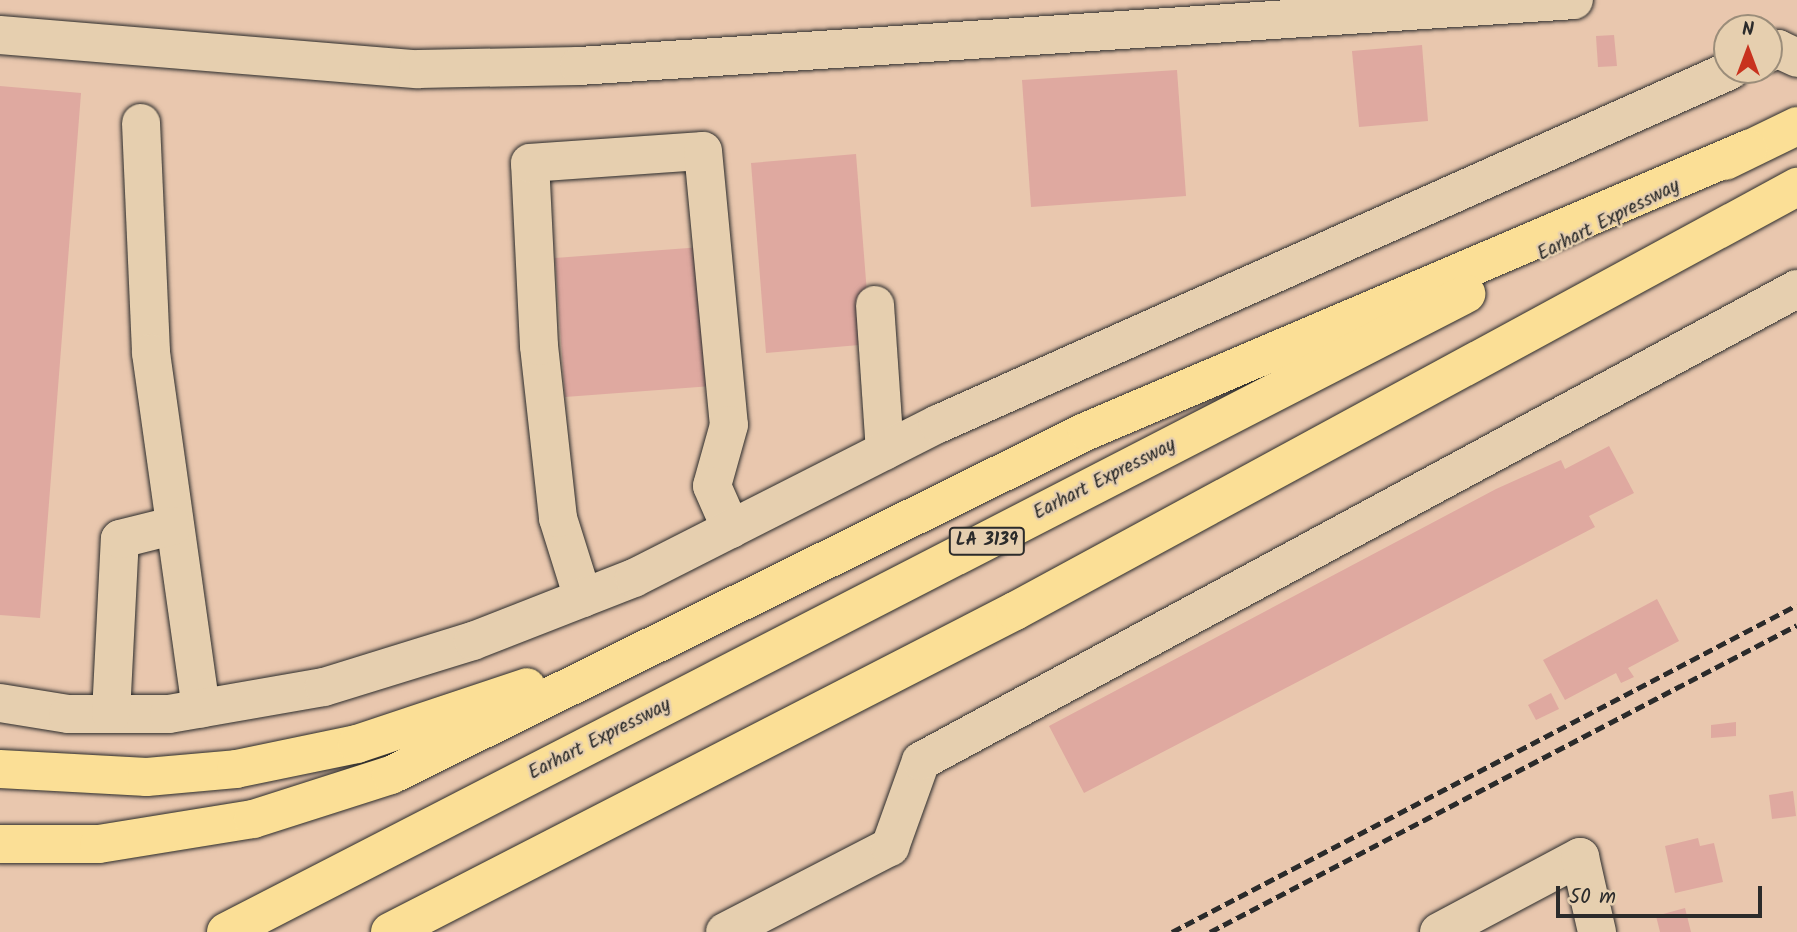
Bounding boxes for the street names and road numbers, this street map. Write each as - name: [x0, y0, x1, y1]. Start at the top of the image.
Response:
- street label: Earhart Expressway: [1534, 175, 1684, 267]
- street label: Earhart Expressway: [1030, 434, 1180, 526]
- road number: LA 3139: [948, 526, 1026, 556]
- street label: Earhart Expressway: [525, 694, 675, 786]

